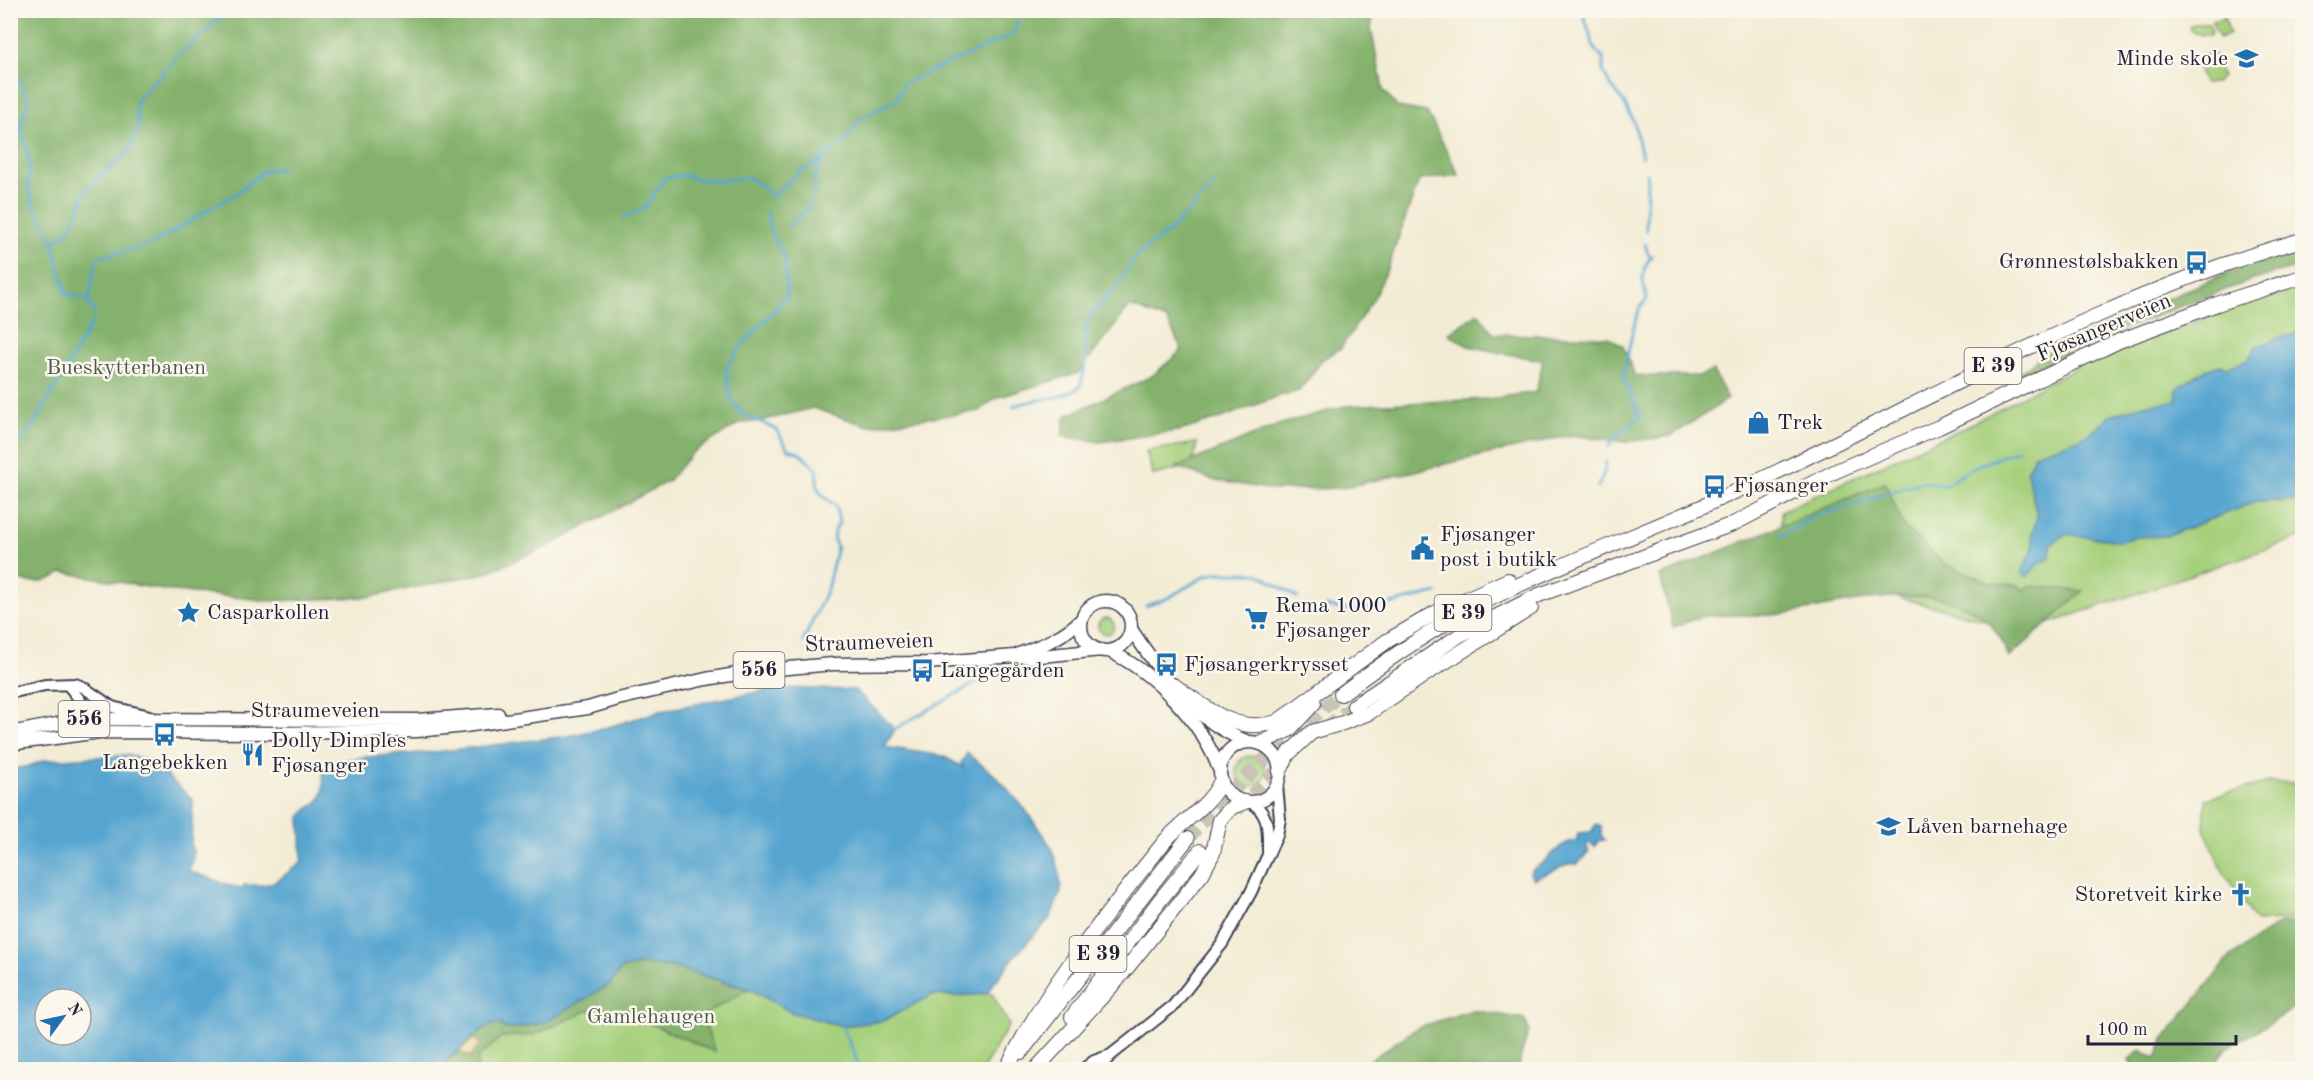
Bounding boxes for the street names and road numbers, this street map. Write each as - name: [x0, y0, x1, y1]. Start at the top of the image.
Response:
- street label: Fjøsangerveien: [2033, 290, 2175, 366]
- road number: E 39: [1964, 348, 2022, 384]
- road number: E 39: [1434, 595, 1492, 631]
- street label: Straumeveien: [804, 630, 934, 656]
- road number: 556: [734, 652, 784, 688]
- street label: Straumeveien: [250, 700, 380, 722]
- road number: 556: [58, 701, 110, 737]
- road number: E 39: [1070, 936, 1126, 972]

